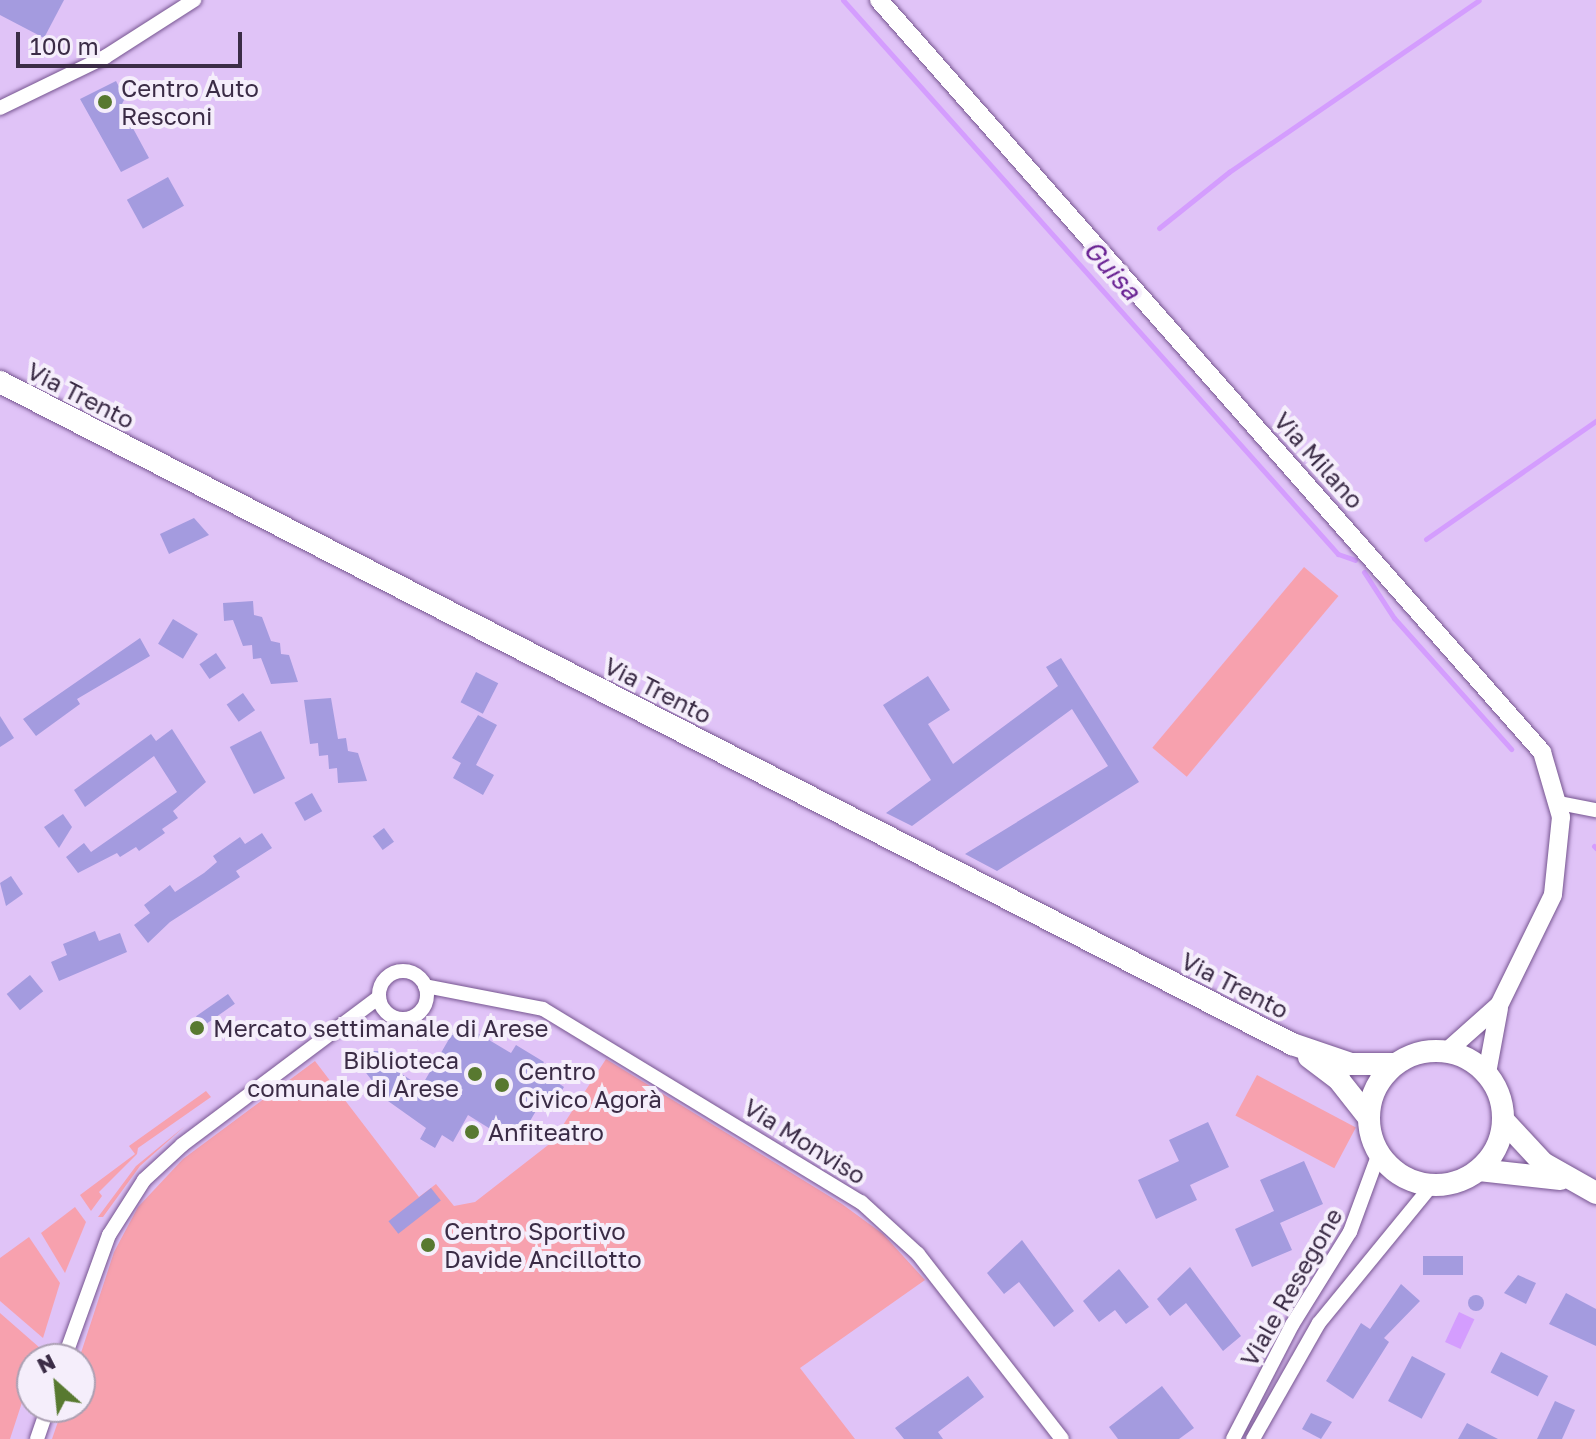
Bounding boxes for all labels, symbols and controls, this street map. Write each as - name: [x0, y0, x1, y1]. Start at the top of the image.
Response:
- scale bar: [20, 16, 246, 66]
- text: 100 m: [30, 31, 99, 60]
- place label: Centro Auto Resconi: [121, 74, 259, 130]
- marker: Centro Auto Resconi: [96, 93, 114, 111]
- water label: Guisa: [1077, 234, 1147, 306]
- street label: Via Trento: [23, 356, 139, 434]
- street label: Via Milano: [1268, 406, 1370, 514]
- street label: Via Trento: [600, 651, 716, 729]
- street label: Via Trento: [1177, 946, 1293, 1024]
- place label: Mercato settimanale di Arese: [213, 1014, 549, 1042]
- marker: Mercato settimanale di Arese: [188, 1019, 206, 1037]
- place label: Biblioteca comunale di Arese: [247, 1046, 459, 1102]
- place label: Centro Civico Agorà: [518, 1057, 662, 1113]
- marker: Biblioteca comunale di Arese: [466, 1065, 484, 1083]
- marker: Centro Civico Agorà: [493, 1076, 511, 1094]
- street label: Via Monviso: [739, 1092, 871, 1190]
- place label: Anfiteatro: [488, 1118, 604, 1146]
- marker: Anfiteatro: [463, 1123, 481, 1141]
- street label: Viale Resegone: [1234, 1203, 1348, 1371]
- place label: Centro Sportivo Davide Ancillotto: [444, 1217, 642, 1273]
- marker: Centro Sportivo Davide Ancillotto: [419, 1236, 437, 1254]
- north arrow: [16, 1343, 96, 1423]
- text: N: [32, 1347, 59, 1379]

